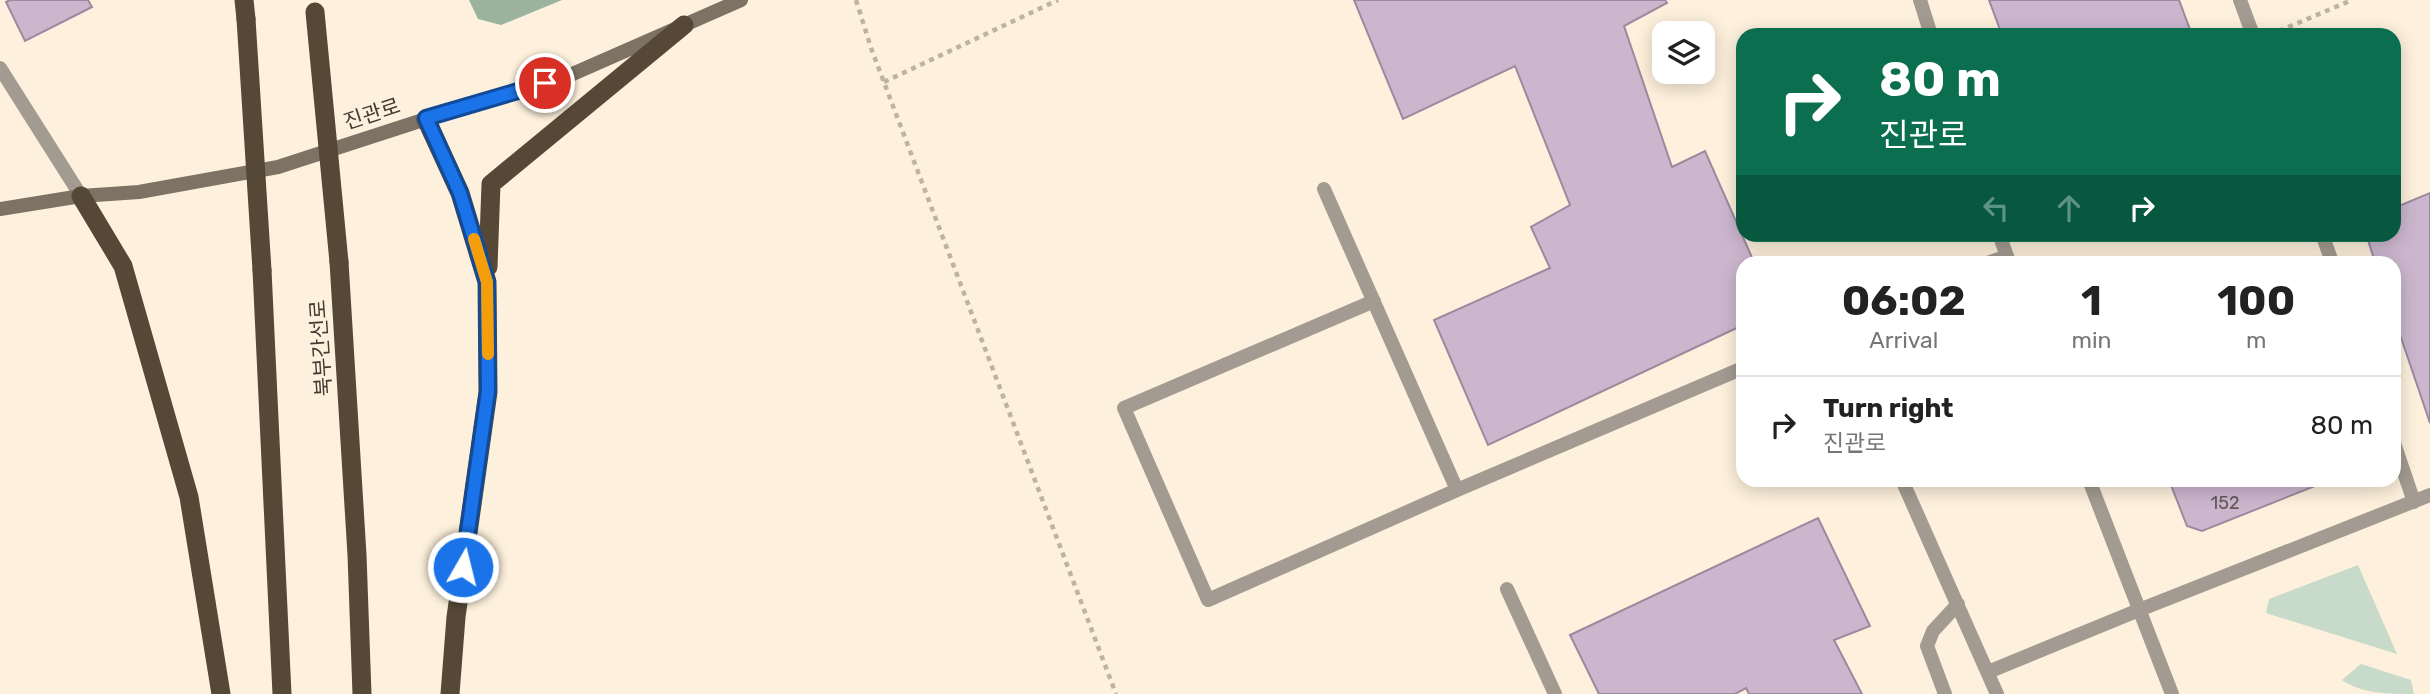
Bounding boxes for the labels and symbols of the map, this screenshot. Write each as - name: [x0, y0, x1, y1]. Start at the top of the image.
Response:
- pin: [515, 53, 575, 113]
- street label: 진관로: [340, 93, 403, 134]
- street label: 북부간선로: [305, 299, 336, 397]
- house number: 152: [2211, 492, 2239, 514]
- position arrow: [426, 530, 500, 604]

